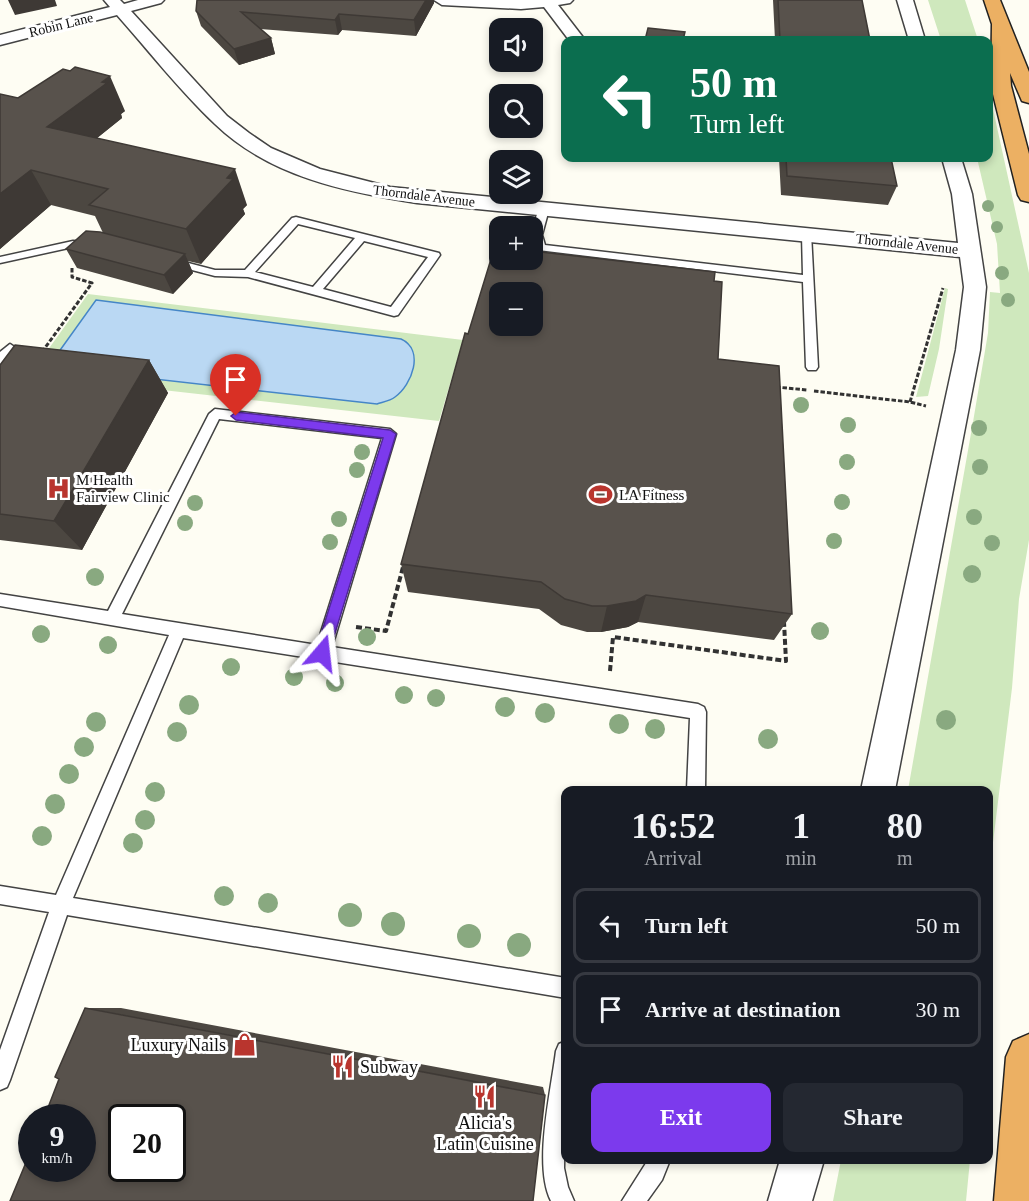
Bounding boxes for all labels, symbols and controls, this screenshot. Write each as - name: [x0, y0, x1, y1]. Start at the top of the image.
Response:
- street label: Robin Lane: [27, 10, 95, 40]
- map controls: [489, 18, 543, 336]
- button: sound: [489, 18, 543, 72]
- icon: left: [591, 60, 669, 138]
- text: 50 m: [690, 60, 778, 106]
- button: search: [489, 84, 543, 138]
- text: Turn left: [690, 109, 784, 139]
- button: layers: [489, 150, 543, 204]
- street label: Thorndale Avenue: [372, 182, 476, 210]
- button: +: [489, 216, 543, 270]
- street label: Thorndale Avenue: [855, 231, 959, 257]
- button: −: [489, 282, 543, 336]
- pin: [210, 354, 261, 416]
- icon: arrive: [219, 363, 252, 396]
- place label: M Health Fairview Clinic: [76, 472, 170, 505]
- hospital icon: M Health Fairview Clinic: [45, 476, 71, 502]
- sports icon: LA Fitness: [588, 482, 614, 508]
- place label: LA Fitness: [619, 487, 685, 503]
- position arrow: [290, 621, 354, 685]
- text: 16:52: [631, 806, 715, 846]
- text: 1: [792, 806, 810, 846]
- text: 80: [887, 806, 923, 846]
- text: Arrival: [644, 847, 702, 869]
- text: min: [785, 847, 817, 869]
- text: m: [897, 847, 913, 869]
- icon: left: [594, 909, 627, 942]
- text: Turn left: [645, 913, 728, 938]
- text: 50 m: [915, 913, 960, 938]
- icon: arrive: [594, 993, 627, 1026]
- text: Arrive at destination: [645, 997, 841, 1022]
- text: 30 m: [915, 997, 960, 1022]
- shop icon: Luxury Nails: [231, 1032, 257, 1058]
- place label: Luxury Nails: [131, 1035, 226, 1055]
- restaurant icon: Subway: [329, 1054, 355, 1080]
- place label: Subway: [360, 1057, 418, 1077]
- button: Exit: [591, 1083, 771, 1152]
- button: Share: [783, 1083, 963, 1152]
- restaurant icon: Alicia's Latin Cuisine: [472, 1084, 498, 1110]
- speed limit sign: 20: [108, 1104, 186, 1182]
- place label: Alicia's Latin Cuisine: [436, 1113, 534, 1154]
- text: 9: [50, 1119, 65, 1152]
- text: km/h: [42, 1150, 72, 1166]

